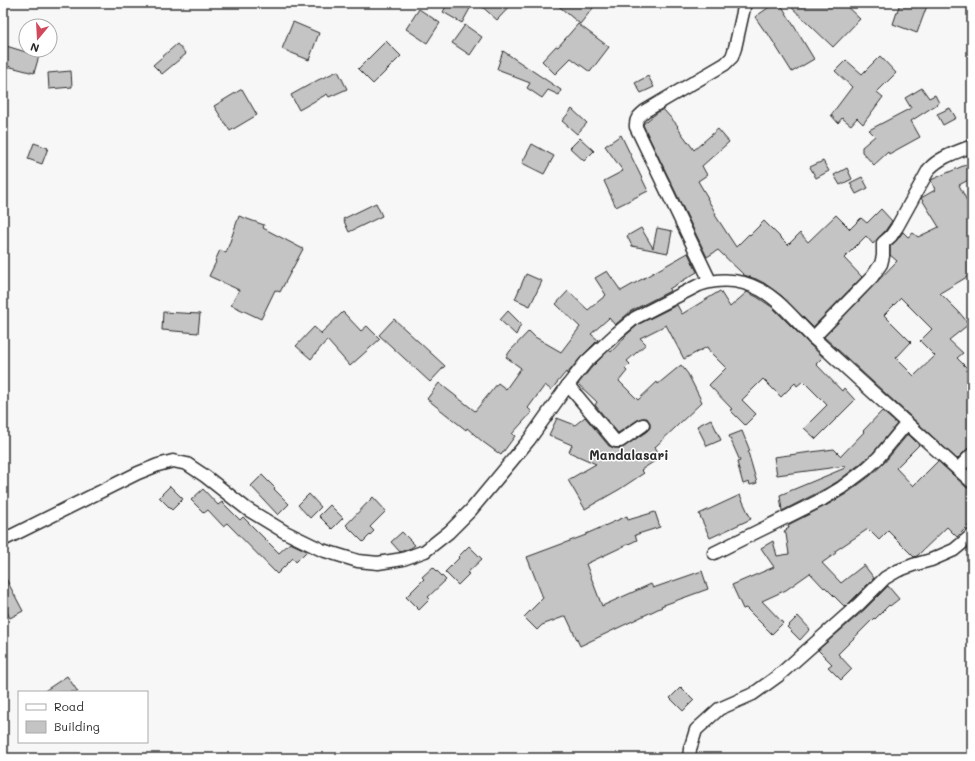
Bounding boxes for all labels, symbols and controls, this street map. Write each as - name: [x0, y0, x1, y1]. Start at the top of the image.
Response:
- north arrow: [18, 18, 58, 58]
- text: N: [28, 40, 41, 56]
- district label: Mandalasari: [589, 446, 669, 463]
- legend: [18, 691, 148, 743]
- text: Road: [54, 698, 84, 714]
- text: Building: [54, 718, 100, 734]

